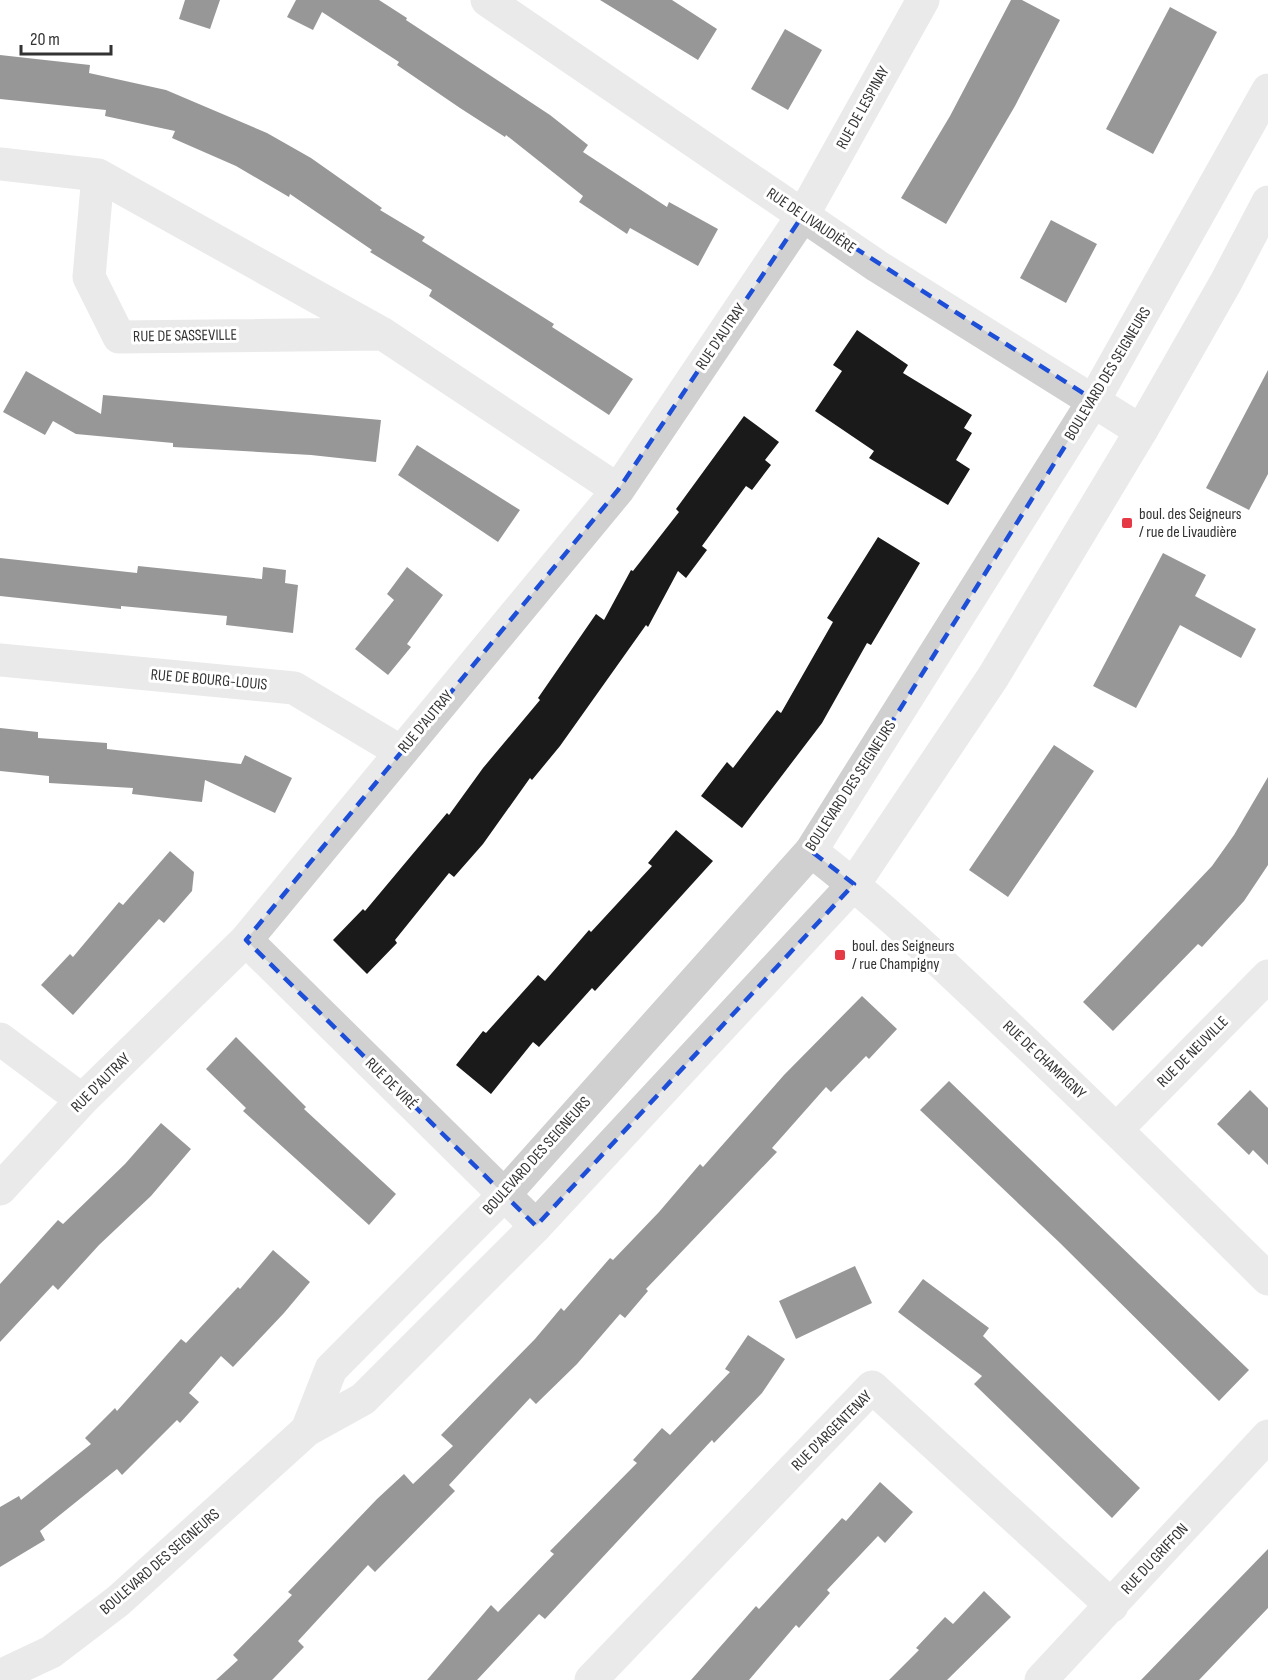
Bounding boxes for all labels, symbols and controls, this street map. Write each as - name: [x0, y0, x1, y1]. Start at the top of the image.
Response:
- scale bar: [21, 18, 111, 56]
- text: 20 m: [30, 29, 60, 50]
- street label: RUE DE LESPINAY: [832, 63, 894, 153]
- street label: RUE DE LIVAUDIÈRE: [763, 184, 859, 258]
- street label: RUE D'AUTRAY: [692, 300, 750, 374]
- street label: BOULEVARD DES SEIGNEURS: [1061, 304, 1155, 444]
- street label: RUE DE SASSEVILLE: [133, 326, 237, 346]
- place label: boul. des Seigneurs / rue de Livaudière: [1139, 505, 1242, 542]
- marker: boul. des Seigneurs / rue de Livaudière: [1120, 516, 1134, 530]
- street label: RUE DE BOURG-LOUIS: [150, 665, 268, 695]
- street label: RUE D'AUTRAY: [394, 687, 458, 757]
- street label: BOULEVARD DES SEIGNEURS: [802, 717, 901, 855]
- place label: boul. des Seigneurs / rue Champigny: [852, 937, 955, 974]
- marker: boul. des Seigneurs / rue Champigny: [833, 948, 847, 962]
- street label: RUE DE NEUVILLE: [1153, 1012, 1233, 1092]
- street label: RUE DE CHAMPIGNY: [999, 1017, 1090, 1103]
- street label: RUE D'AUTRAY: [67, 1049, 135, 1117]
- street label: RUE DE VIRÉ: [361, 1054, 421, 1114]
- street label: BOULEVARD DES SEIGNEURS: [479, 1093, 595, 1219]
- street label: RUE D'ARGENTENAY: [788, 1387, 876, 1475]
- street label: BOULEVARD DES SEIGNEURS: [96, 1505, 224, 1619]
- street label: RUE DU GRIFFON: [1117, 1520, 1193, 1598]

